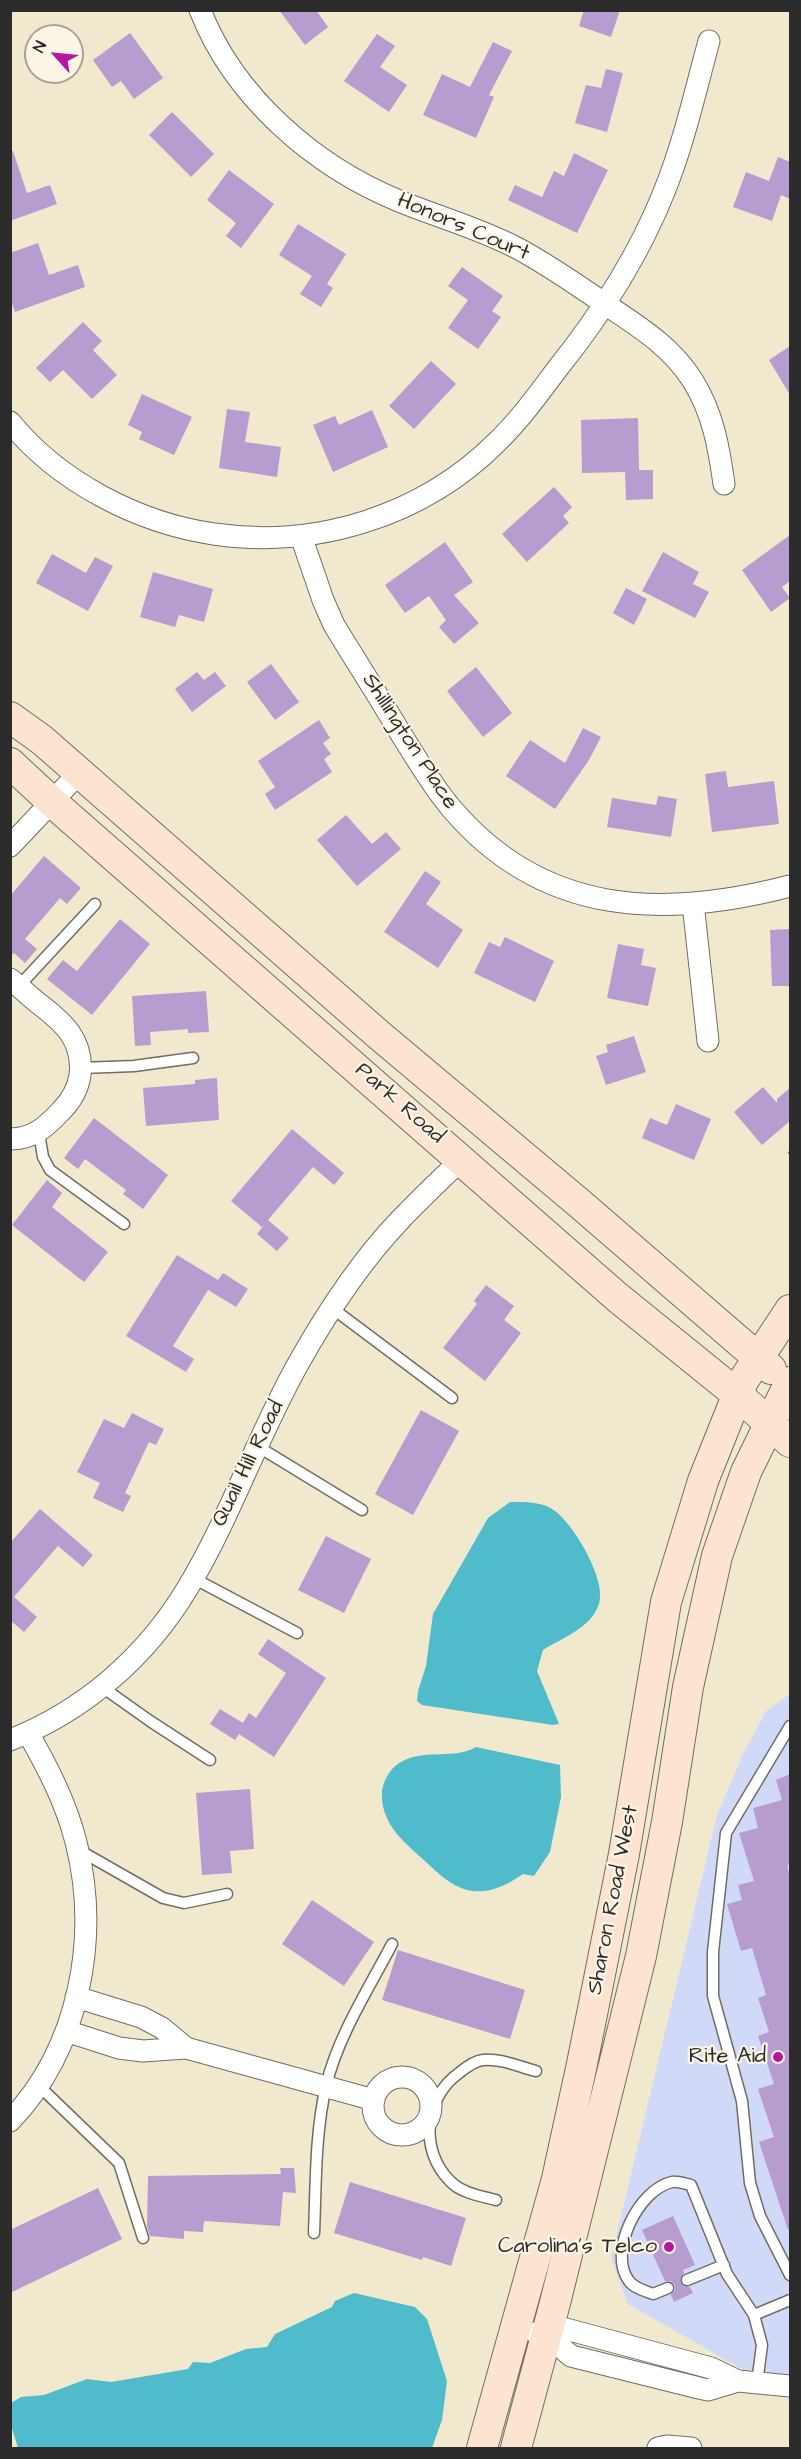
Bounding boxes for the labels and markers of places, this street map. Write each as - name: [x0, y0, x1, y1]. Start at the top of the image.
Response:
- place label: Rite Aid: [689, 2044, 766, 2070]
- marker: Rite Aid: [771, 2050, 785, 2064]
- place label: Carolina's Telco: [498, 2234, 657, 2260]
- marker: Carolina's Telco: [662, 2240, 676, 2254]

